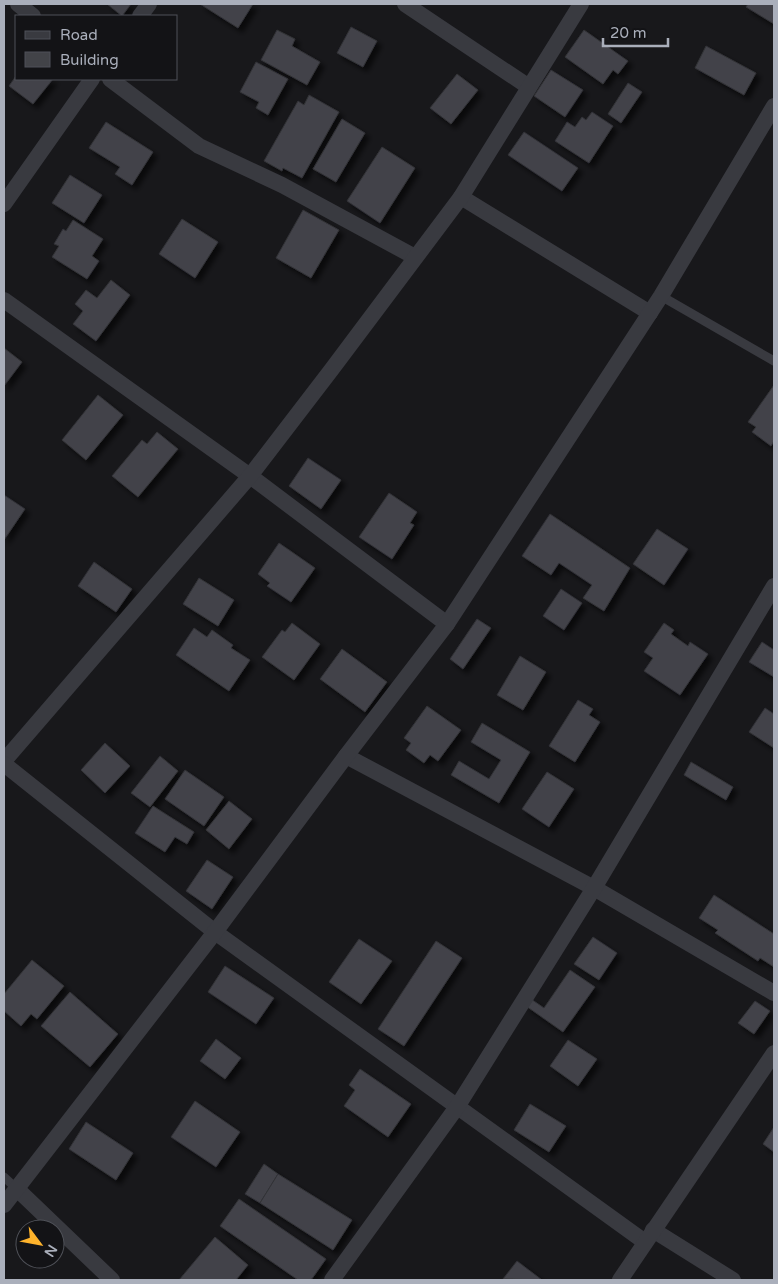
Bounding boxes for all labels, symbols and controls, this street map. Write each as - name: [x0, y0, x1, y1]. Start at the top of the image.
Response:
- legend: [15, 15, 178, 80]
- scale bar: [603, 15, 668, 47]
- text: 20 m: [610, 24, 647, 42]
- text: Road: [60, 26, 98, 44]
- text: Building: [60, 51, 119, 69]
- north arrow: [15, 1219, 65, 1269]
- text: N: [40, 1241, 61, 1260]

